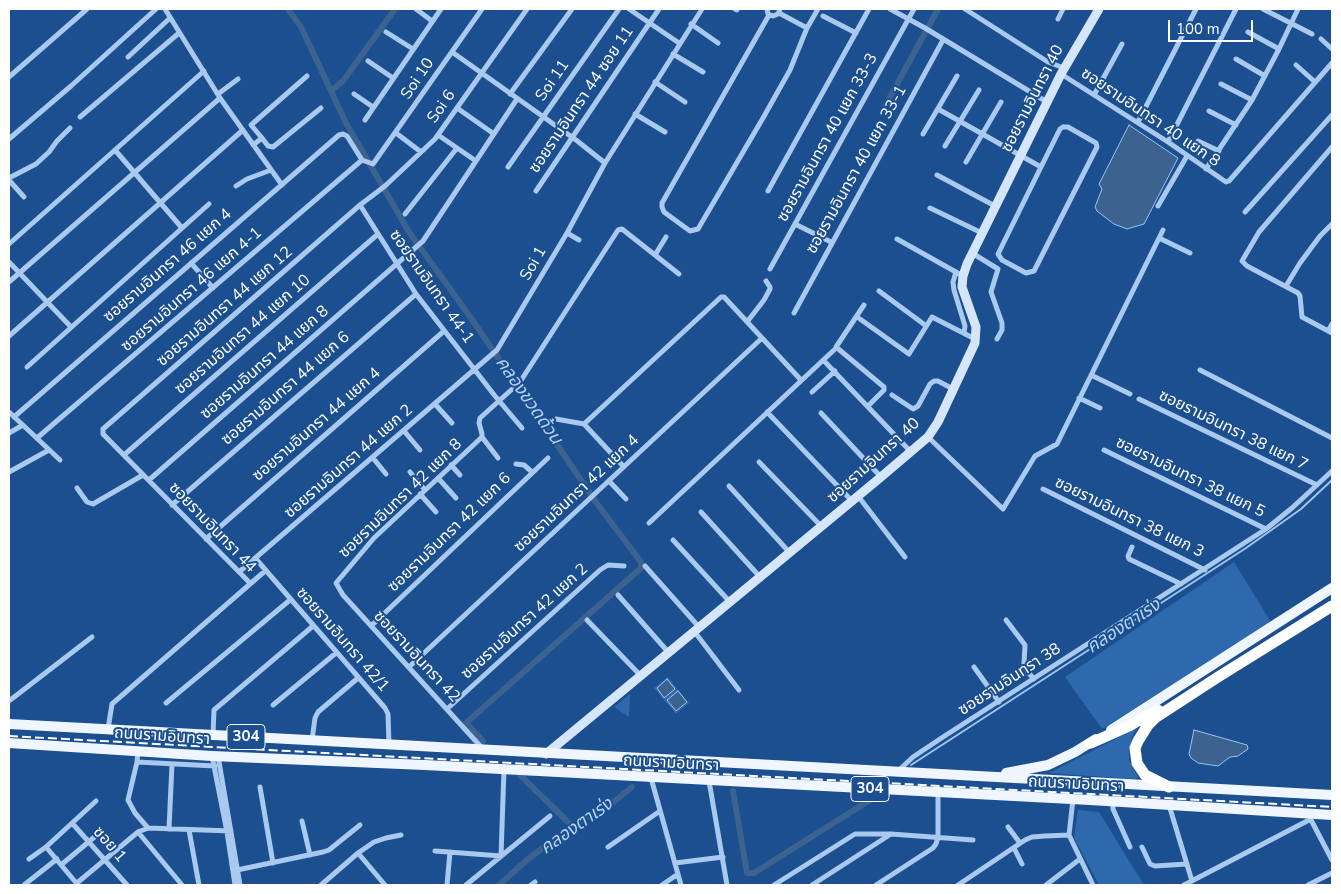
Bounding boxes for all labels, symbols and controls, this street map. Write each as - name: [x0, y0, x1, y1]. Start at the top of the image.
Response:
- scale bar: [1171, 10, 1256, 42]
- text: 100 m: [1176, 19, 1220, 39]
- street label: ซอยรามอินทรา 44 ซอย 11: [526, 23, 638, 177]
- street label: ซอยรามอินทรา 40: [998, 42, 1068, 156]
- street label: ซอยรามอินทรา 40 แยก 33-3: [774, 50, 882, 226]
- street label: Soi 10: [397, 55, 439, 103]
- street label: Soi 11: [532, 57, 574, 105]
- street label: ซอยรามอินทรา 40 แยก 8: [1077, 64, 1223, 172]
- street label: ซอยรามอินทรา 40 แยก 33-1: [803, 82, 911, 258]
- street label: Soi 6: [424, 87, 460, 127]
- street label: ซอยรามอินทรา 46 แยก 4: [100, 205, 236, 327]
- street label: ซอยรามอินทรา 46 แยก 4-1: [118, 224, 266, 356]
- street label: ซอยรามอินทรา 44-1: [385, 226, 477, 348]
- street label: ซอยรามอินทรา 44 แยก 12: [153, 243, 297, 371]
- street label: Soi 1: [517, 244, 551, 284]
- street label: ซอยรามอินทรา 44 แยก 10: [171, 271, 315, 399]
- street label: ซอยรามอินทรา 44 แยก 8: [197, 302, 333, 424]
- street label: ซอยรามอินทรา 44 แยก 6: [218, 328, 354, 450]
- water label: คลองขวดด้วน: [490, 353, 566, 449]
- street label: ซอยรามอินทรา 44 แยก 4: [249, 364, 385, 486]
- street label: ซอยรามอินทรา 38 แยก 7: [1155, 387, 1311, 475]
- street label: ซอยรามอินทรา 44 แยก 2: [281, 401, 417, 523]
- street label: ซอยรามอินทรา 40: [824, 414, 924, 508]
- street label: ซอยรามอินทรา 42 แยก 4: [511, 431, 643, 557]
- street label: ซอยรามอินทรา 38 แยก 5: [1112, 434, 1268, 522]
- street label: ซอยรามอินทรา 42 แยก 8: [335, 435, 467, 563]
- street label: ซอยรามอินทรา 42 แยก 6: [384, 469, 516, 597]
- street label: ซอยรามอินทรา 38 แยก 3: [1051, 474, 1207, 562]
- street label: ซอยรามอินทรา 44: [164, 479, 260, 577]
- street label: ซอยรามอินทรา 42 แยก 2: [458, 560, 592, 684]
- street label: ซอยรามอินทรา 42/1: [291, 584, 393, 696]
- water label: คลองตาเร่ง: [1083, 595, 1165, 659]
- street label: ซอยรามอินทรา 42: [369, 607, 463, 707]
- street label: ซอยรามอินทรา 38: [955, 640, 1065, 720]
- street label: ถนนรามอินทรา: [113, 724, 211, 750]
- road number: 304: [227, 724, 265, 750]
- street label: ถนนรามอินทรา: [622, 752, 720, 776]
- street label: ถนนรามอินทรา: [1027, 773, 1125, 797]
- road number: 304: [851, 776, 889, 802]
- water label: คลองตาเร่ง: [537, 794, 617, 860]
- street label: ซอย 1: [88, 823, 130, 867]

